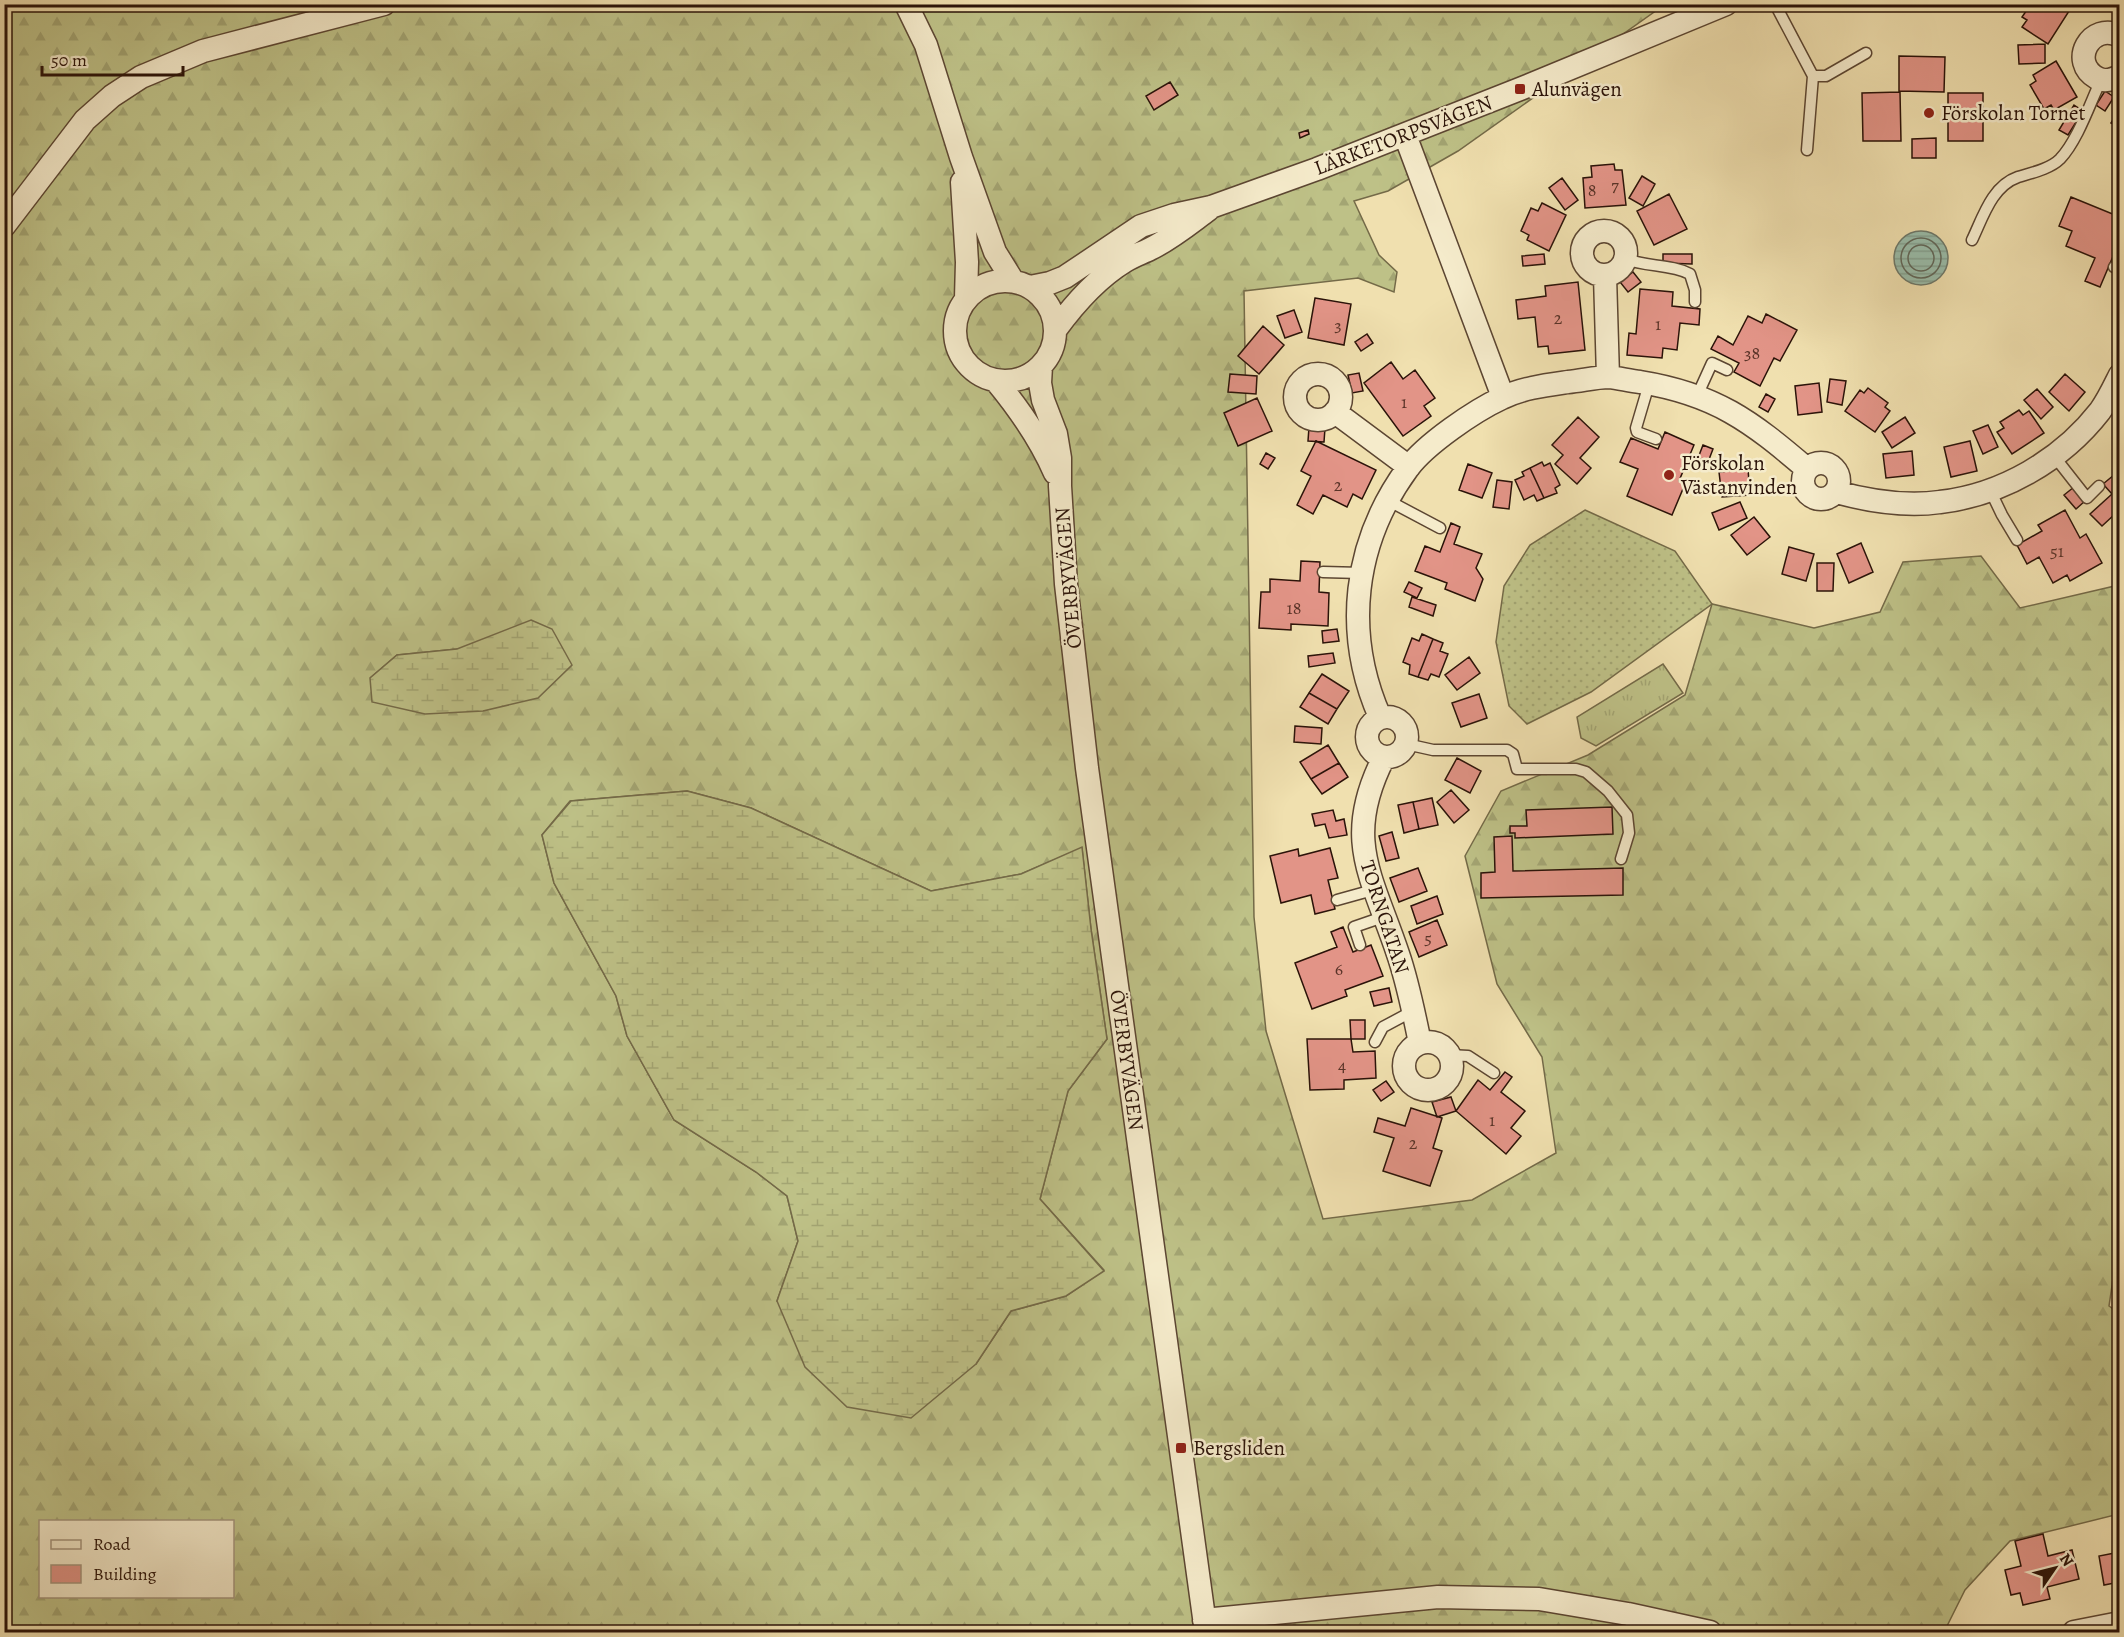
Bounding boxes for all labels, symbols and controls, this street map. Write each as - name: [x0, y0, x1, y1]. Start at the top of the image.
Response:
- scale bar: [42, 39, 183, 77]
- text: 50 m: [51, 48, 87, 72]
- place label: Alunvägen: [1531, 75, 1622, 103]
- marker: Alunvägen: [1513, 82, 1527, 96]
- street label: LÄRKETORPSVÄGEN: [1310, 88, 1496, 182]
- place label: Förskolan Tornet: [1941, 99, 2085, 127]
- marker: Förskolan Tornet: [1922, 106, 1936, 120]
- house number: 7: [1611, 173, 1619, 197]
- house number: 8: [1588, 178, 1596, 202]
- house number: 2: [1554, 306, 1563, 330]
- house number: 1: [1655, 312, 1661, 336]
- house number: 3: [1334, 313, 1342, 337]
- house number: 38: [1744, 341, 1760, 365]
- house number: 1: [1401, 390, 1407, 414]
- place label: Förskolan Västanvinden: [1680, 449, 1797, 501]
- marker: Förskolan Västanvinden: [1662, 468, 1676, 482]
- house number: 2: [1334, 473, 1343, 497]
- street label: ÖVERBYVÄGEN: [1048, 506, 1088, 650]
- house number: 51: [2050, 539, 2064, 563]
- house number: 18: [1287, 596, 1301, 620]
- street label: TORNGATAN: [1353, 857, 1417, 977]
- house number: 5: [1424, 926, 1432, 950]
- house number: 6: [1335, 957, 1343, 981]
- street label: ÖVERBYVÄGEN: [1103, 988, 1151, 1132]
- house number: 4: [1338, 1053, 1346, 1077]
- house number: 1: [1489, 1108, 1495, 1132]
- house number: 2: [1409, 1131, 1418, 1155]
- place label: Bergsliden: [1193, 1434, 1285, 1462]
- marker: Bergsliden: [1174, 1441, 1188, 1455]
- legend: [39, 1520, 234, 1598]
- text: Road: [93, 1532, 131, 1556]
- north arrow: [2025, 1538, 2085, 1598]
- text: N: [2054, 1549, 2079, 1571]
- text: Building: [93, 1562, 157, 1586]

